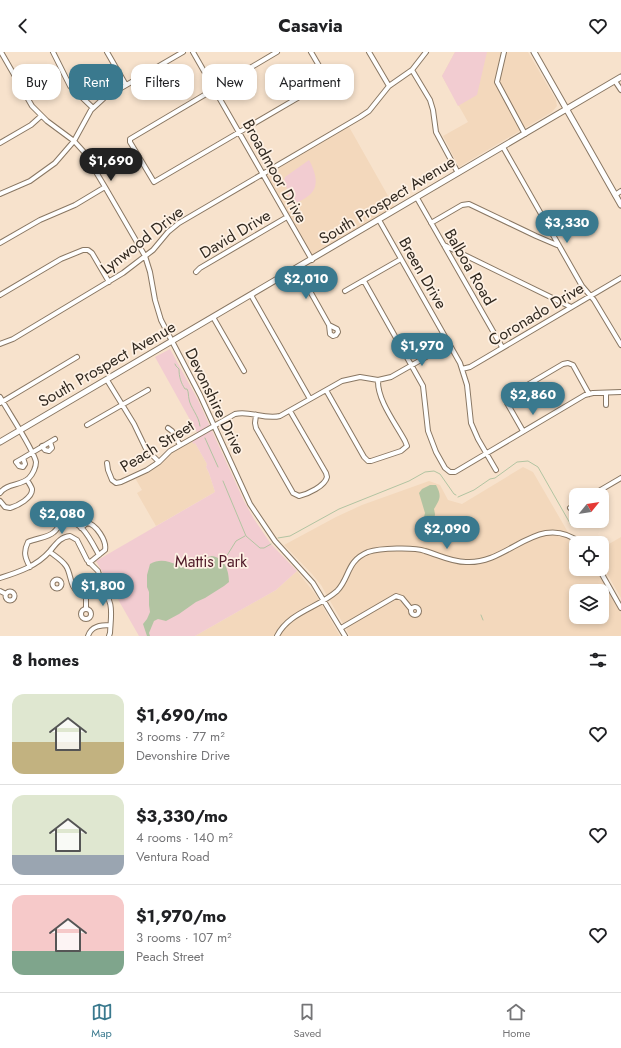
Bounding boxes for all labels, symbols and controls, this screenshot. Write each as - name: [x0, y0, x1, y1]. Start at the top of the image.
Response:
- text: Casavia: [278, 13, 343, 39]
- icon: back: [12, 15, 34, 37]
- icon: heart: [587, 15, 609, 37]
- chip: Buy: [12, 64, 61, 100]
- chip: Rent: [69, 64, 123, 100]
- chip: Filters: [131, 64, 194, 100]
- chip: New: [202, 64, 257, 100]
- chip: Apartment: [265, 64, 354, 100]
- street label: Broadmoor Drive: [237, 115, 313, 227]
- pin: $1,690: [78, 148, 144, 182]
- street label: South Prospect Avenue: [315, 150, 459, 250]
- text: $1,690: [89, 151, 133, 170]
- street label: Lynwood Drive: [96, 200, 188, 280]
- street label: David Drive: [195, 204, 275, 264]
- pin: $3,330: [534, 210, 600, 244]
- text: $3,330: [545, 213, 589, 232]
- street label: Balboa Road: [439, 224, 501, 310]
- street label: Breen Drive: [393, 233, 453, 313]
- pin: $2,010: [273, 266, 339, 300]
- text: $2,010: [284, 269, 328, 288]
- street label: Coronado Drive: [484, 276, 588, 352]
- street label: South Prospect Avenue: [34, 315, 180, 413]
- pin: $1,970: [389, 333, 455, 367]
- text: $1,970: [400, 336, 444, 355]
- street label: Devonshire Drive: [179, 344, 251, 458]
- pin: $2,860: [500, 382, 566, 416]
- text: $2,860: [510, 385, 556, 404]
- street label: Peach Street: [116, 414, 199, 478]
- north arrow: [569, 488, 609, 528]
- map controls: [569, 488, 609, 624]
- pin: $2,080: [29, 501, 95, 535]
- text: $2,080: [39, 504, 85, 523]
- pin: $2,090: [414, 516, 480, 550]
- text: $2,090: [424, 519, 470, 538]
- button: locate: [569, 536, 609, 576]
- park label: Mattis Park: [175, 550, 248, 573]
- pin: $1,800: [70, 573, 136, 607]
- text: $1,800: [81, 576, 125, 595]
- button: layers: [569, 584, 609, 624]
- text: 8 homes: [12, 648, 79, 672]
- icon: filters: [587, 649, 609, 671]
- text: $1,690/mo: [136, 703, 228, 727]
- icon: home: [44, 710, 92, 758]
- icon: heart: [587, 723, 609, 745]
- text: 3 rooms · 77 m²: [136, 727, 225, 746]
- text: Devonshire Drive: [136, 746, 230, 765]
- text: $3,330/mo: [136, 804, 228, 828]
- icon: home: [44, 811, 92, 859]
- icon: heart: [587, 824, 609, 846]
- text: 4 rooms · 140 m²: [136, 828, 233, 847]
- text: Ventura Road: [136, 847, 210, 866]
- text: $1,970/mo: [136, 904, 226, 928]
- icon: home: [44, 911, 92, 959]
- icon: heart: [587, 924, 609, 946]
- text: 3 rooms · 107 m²: [136, 928, 232, 947]
- text: Peach Street: [136, 947, 204, 966]
- tab: Map: [91, 1001, 113, 1041]
- tab: Saved: [294, 1001, 321, 1041]
- tab: Home: [502, 1001, 531, 1041]

